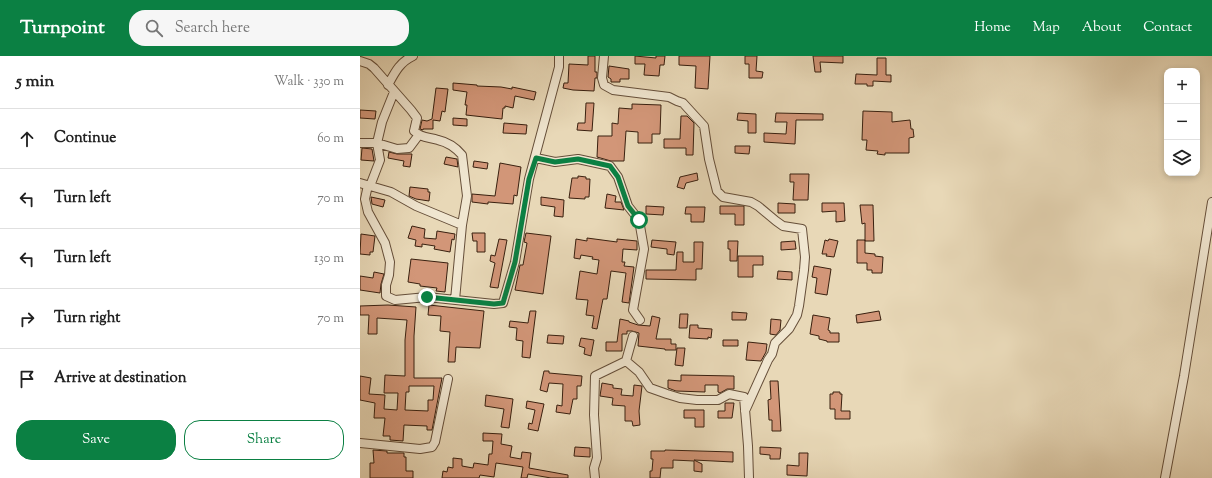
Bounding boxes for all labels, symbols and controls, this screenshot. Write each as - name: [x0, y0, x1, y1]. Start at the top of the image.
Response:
- search box: [129, 10, 409, 46]
- text: Turnpoint: [20, 15, 105, 42]
- icon: search: [143, 17, 165, 39]
- text: Search here: [175, 18, 250, 39]
- text: Home: [974, 18, 1011, 38]
- text: Map: [1033, 18, 1060, 38]
- text: About: [1082, 18, 1121, 38]
- text: Contact: [1143, 18, 1192, 38]
- map controls: [1164, 68, 1200, 176]
- button: +: [1164, 68, 1200, 104]
- text: 5 min: [16, 70, 54, 94]
- text: Walk · 330 m: [274, 73, 344, 91]
- button: −: [1164, 104, 1200, 140]
- icon: ahead: [16, 128, 38, 150]
- text: Continue: [54, 128, 116, 149]
- text: 60 m: [317, 130, 344, 148]
- button: layers: [1164, 140, 1200, 176]
- icon: left: [16, 188, 38, 210]
- text: Turn left: [54, 188, 111, 209]
- text: 70 m: [317, 190, 344, 208]
- route start: [630, 211, 648, 229]
- icon: left: [16, 248, 38, 270]
- text: Turn left: [54, 248, 111, 269]
- text: 130 m: [314, 250, 344, 268]
- route end: [418, 288, 436, 306]
- icon: right: [16, 308, 38, 330]
- text: Turn right: [54, 308, 120, 329]
- text: 70 m: [317, 310, 344, 328]
- icon: arrive: [16, 368, 38, 390]
- text: Arrive at destination: [54, 368, 187, 389]
- button: Save: [16, 420, 176, 460]
- button: Share: [184, 420, 344, 460]

